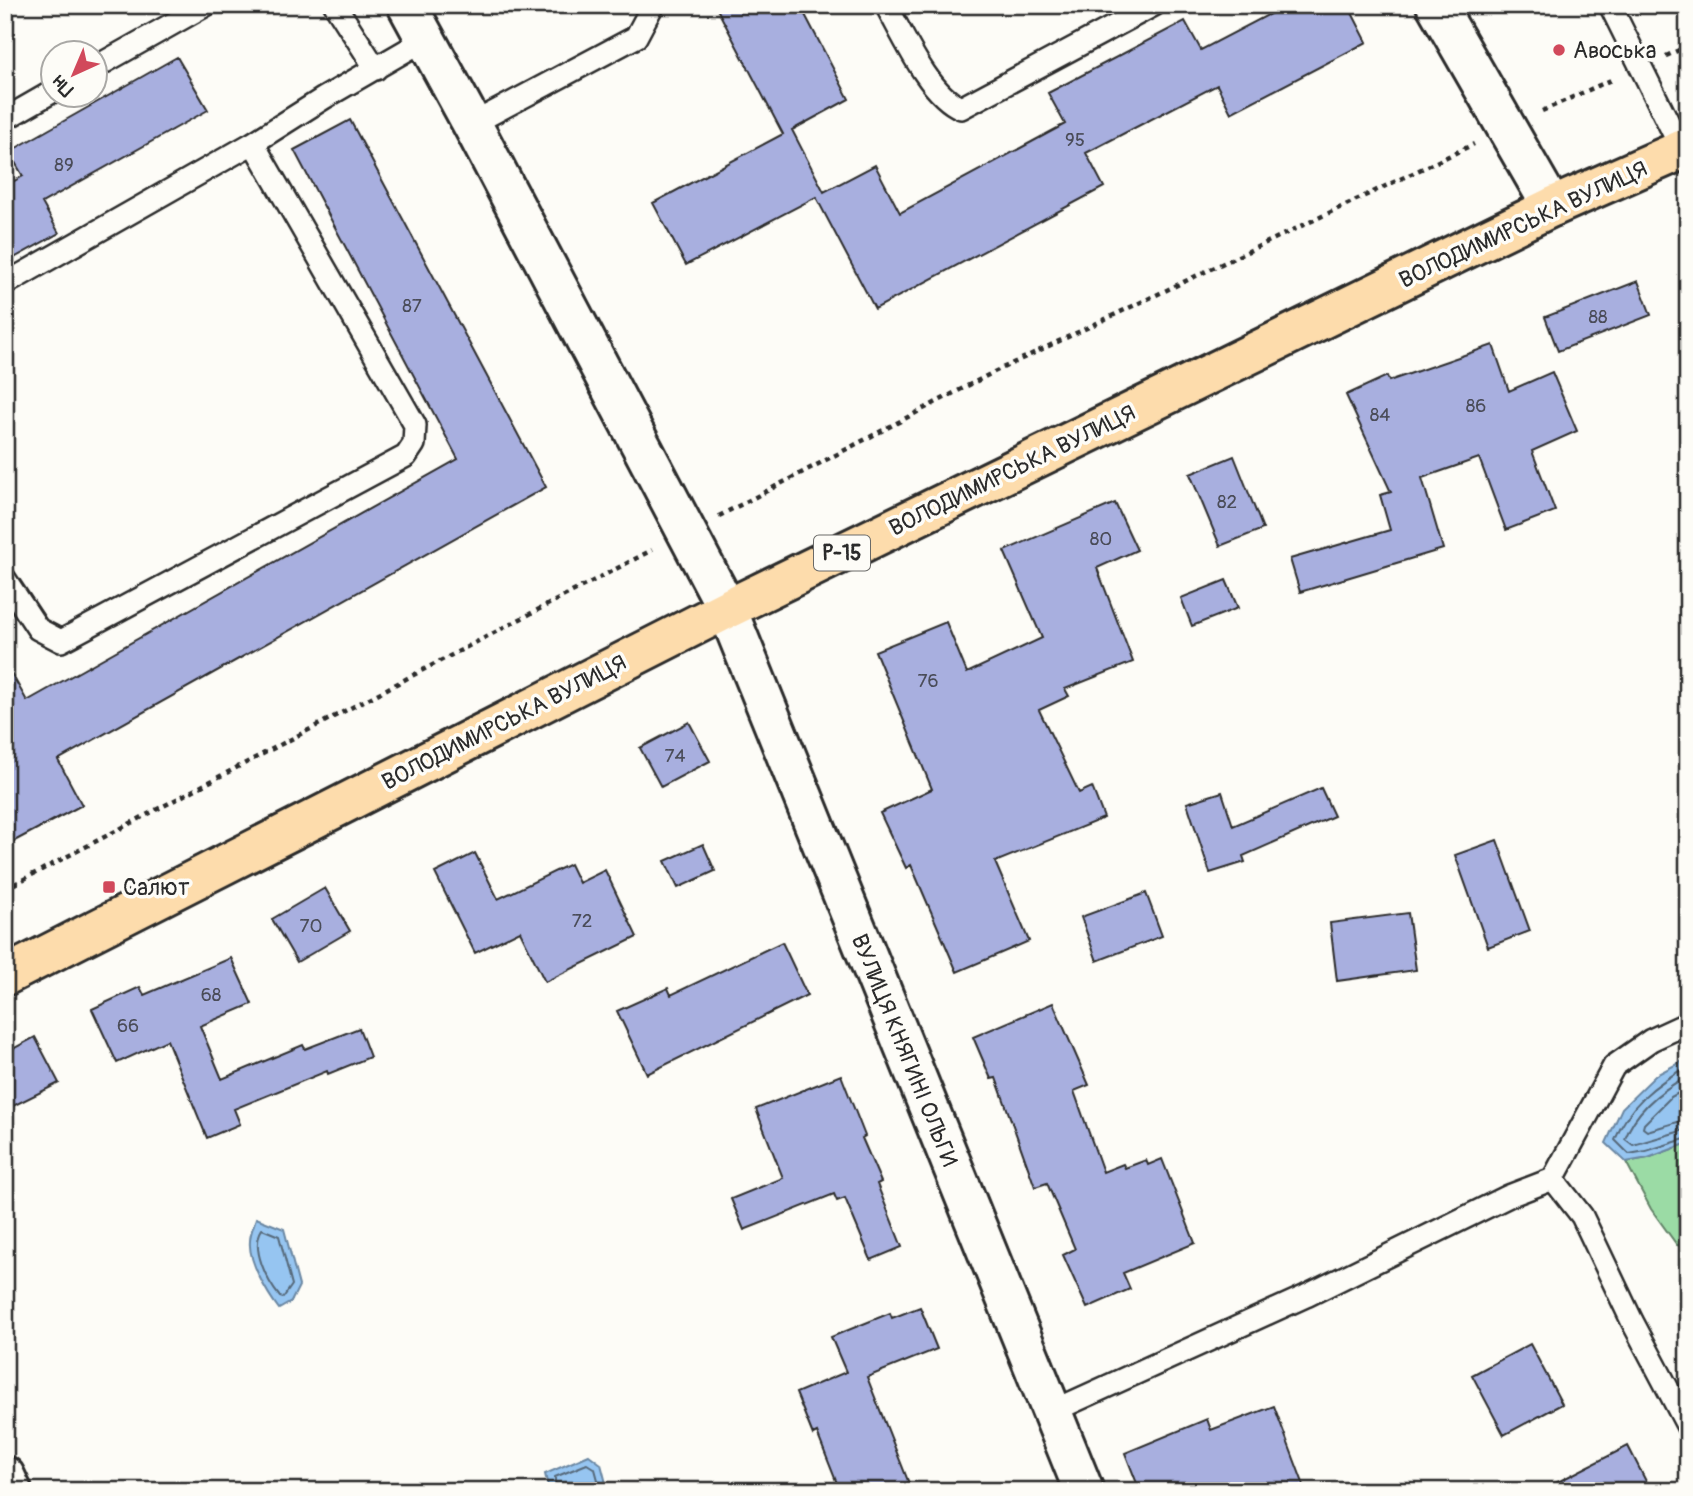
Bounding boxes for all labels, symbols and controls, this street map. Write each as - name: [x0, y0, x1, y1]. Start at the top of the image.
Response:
- place label: Авоська: [1573, 36, 1656, 65]
- north arrow: [38, 38, 108, 108]
- marker: Авоська: [1551, 42, 1567, 58]
- text: Пн: [47, 70, 79, 101]
- house number: 95: [1065, 128, 1085, 152]
- house number: 89: [54, 153, 74, 177]
- street label: ВОЛОДИМИРСЬКА ВУЛИЦЯ: [1394, 154, 1652, 295]
- house number: 87: [402, 294, 422, 318]
- house number: 88: [1588, 305, 1608, 329]
- house number: 86: [1466, 394, 1486, 418]
- street label: ВОЛОДИМИРСЬКА ВУЛИЦЯ: [884, 398, 1140, 543]
- house number: 84: [1370, 403, 1390, 427]
- house number: 82: [1217, 490, 1237, 514]
- house number: 80: [1090, 527, 1112, 551]
- road number: Р-15: [814, 536, 870, 570]
- street label: ВОЛОДИМИРСЬКА ВУЛИЦЯ: [377, 648, 631, 797]
- house number: 76: [917, 669, 939, 693]
- house number: 74: [664, 744, 686, 768]
- place label: Салют: [123, 873, 190, 902]
- marker: Салют: [101, 879, 117, 895]
- house number: 72: [572, 909, 592, 933]
- house number: 70: [299, 914, 323, 938]
- street label: ВУЛИЦЯ КНЯГИНІ ОЛЬГИ: [845, 930, 965, 1171]
- house number: 68: [201, 983, 221, 1007]
- house number: 66: [117, 1014, 139, 1038]

